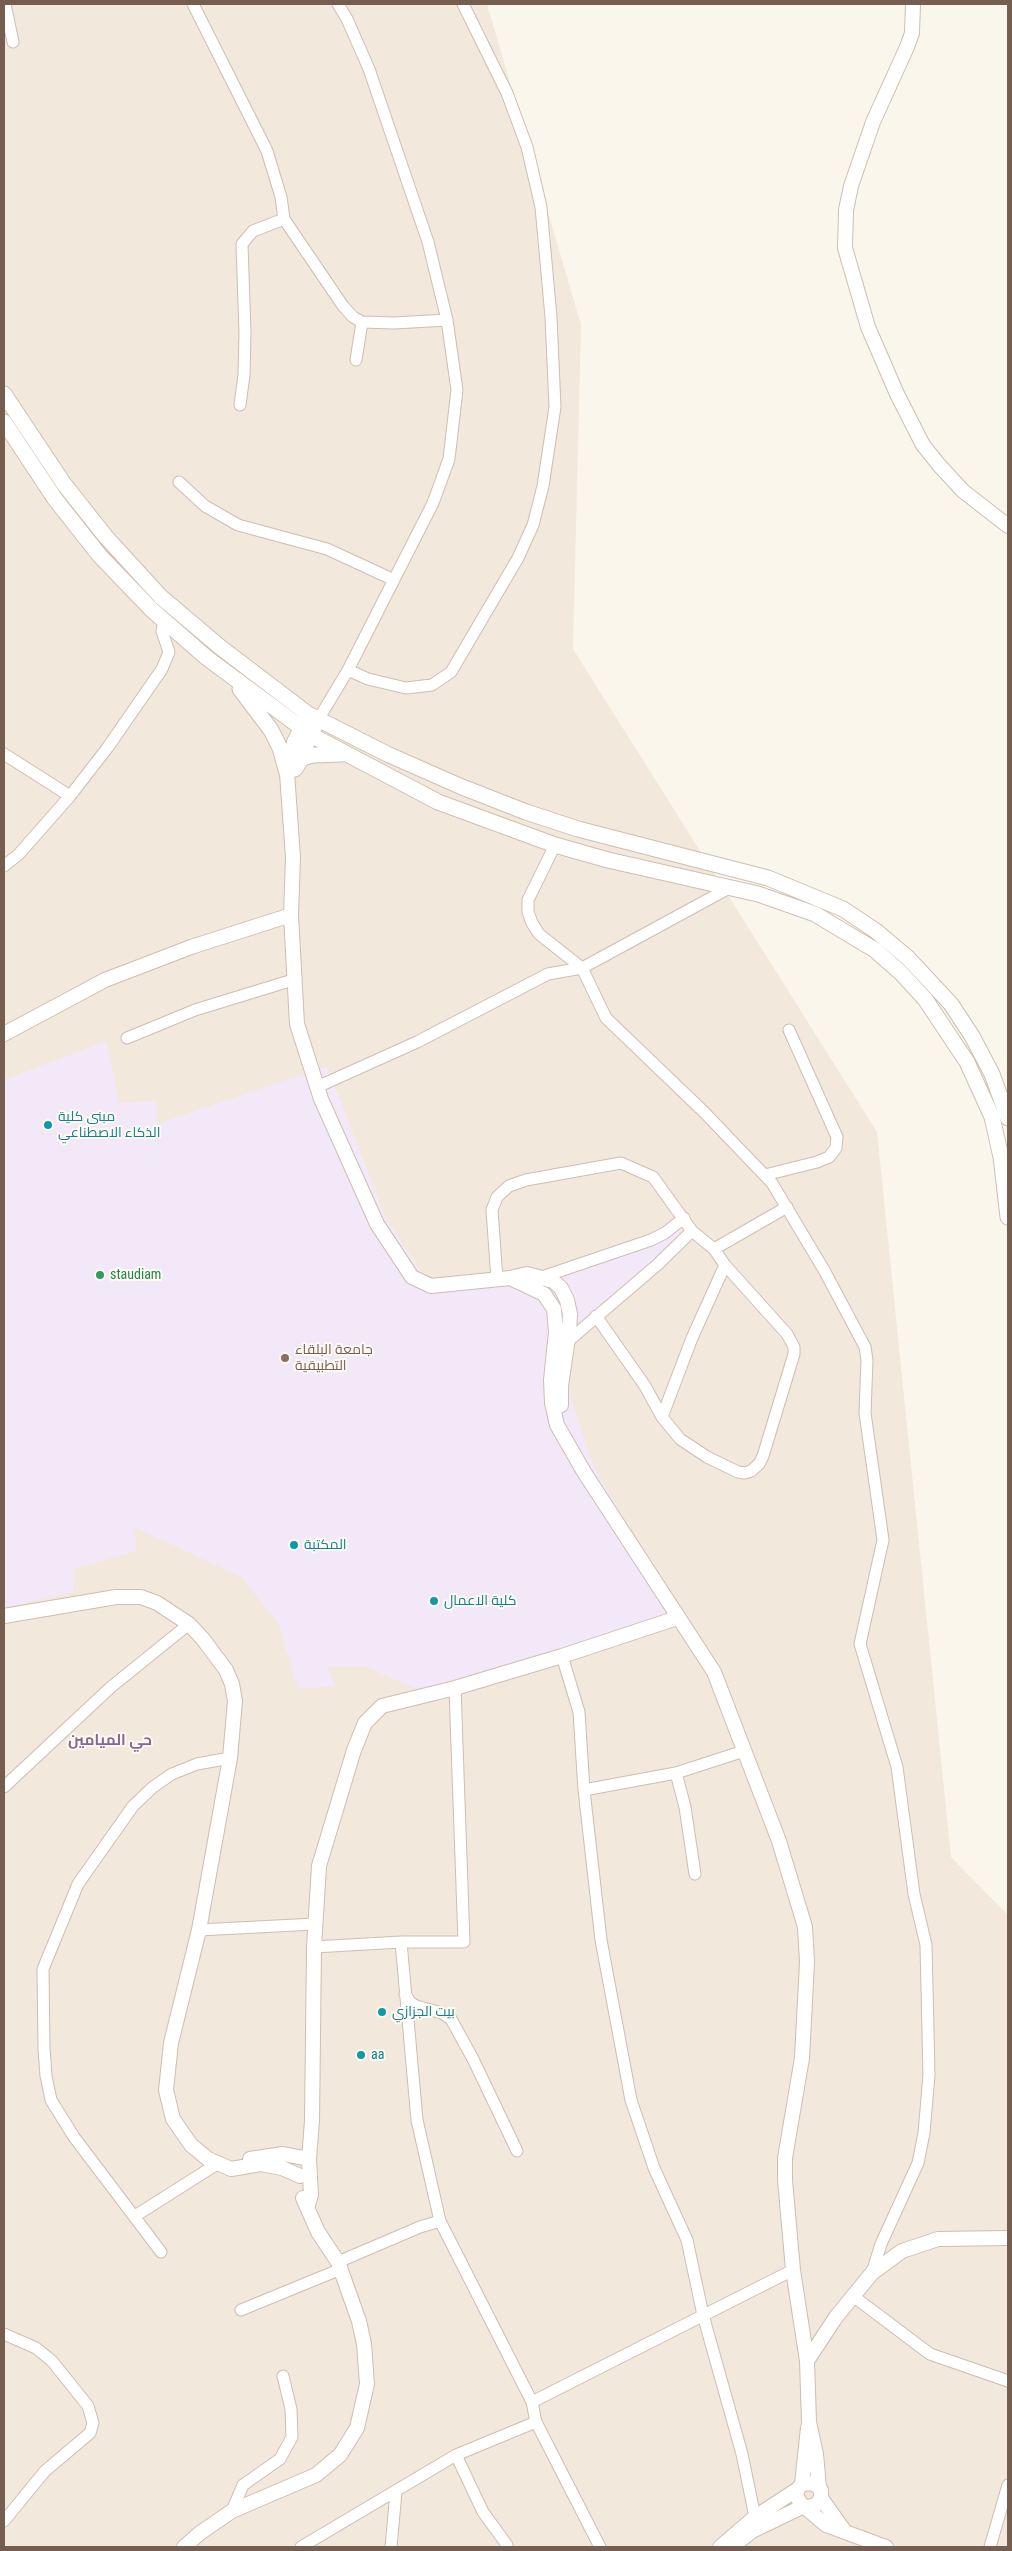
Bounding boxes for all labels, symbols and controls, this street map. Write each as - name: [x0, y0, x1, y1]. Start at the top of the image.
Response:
- place label: مبنى كلية الذكاء الاصطناعي: [58, 1109, 160, 1142]
- marker: مبنى كلية الذكاء الاصطناعي: [42, 1119, 54, 1131]
- place label: staudiam: [110, 1267, 161, 1283]
- marker: staudiam: [94, 1269, 106, 1281]
- place label: جامعة البلقاء التطبيقية: [295, 1342, 373, 1374]
- marker: جامعة البلقاء التطبيقية: [279, 1352, 291, 1364]
- place label: المكتبة: [304, 1537, 347, 1553]
- marker: المكتبة: [288, 1539, 300, 1551]
- place label: كلية الاعمال: [444, 1593, 516, 1609]
- marker: كلية الاعمال: [428, 1595, 440, 1607]
- district label: حي الميامين: [68, 1732, 152, 1750]
- place label: بيت الجزازي: [392, 2004, 455, 2020]
- marker: بيت الجزازي: [376, 2006, 388, 2018]
- place label: aa: [371, 2047, 384, 2063]
- marker: aa: [355, 2049, 367, 2061]

